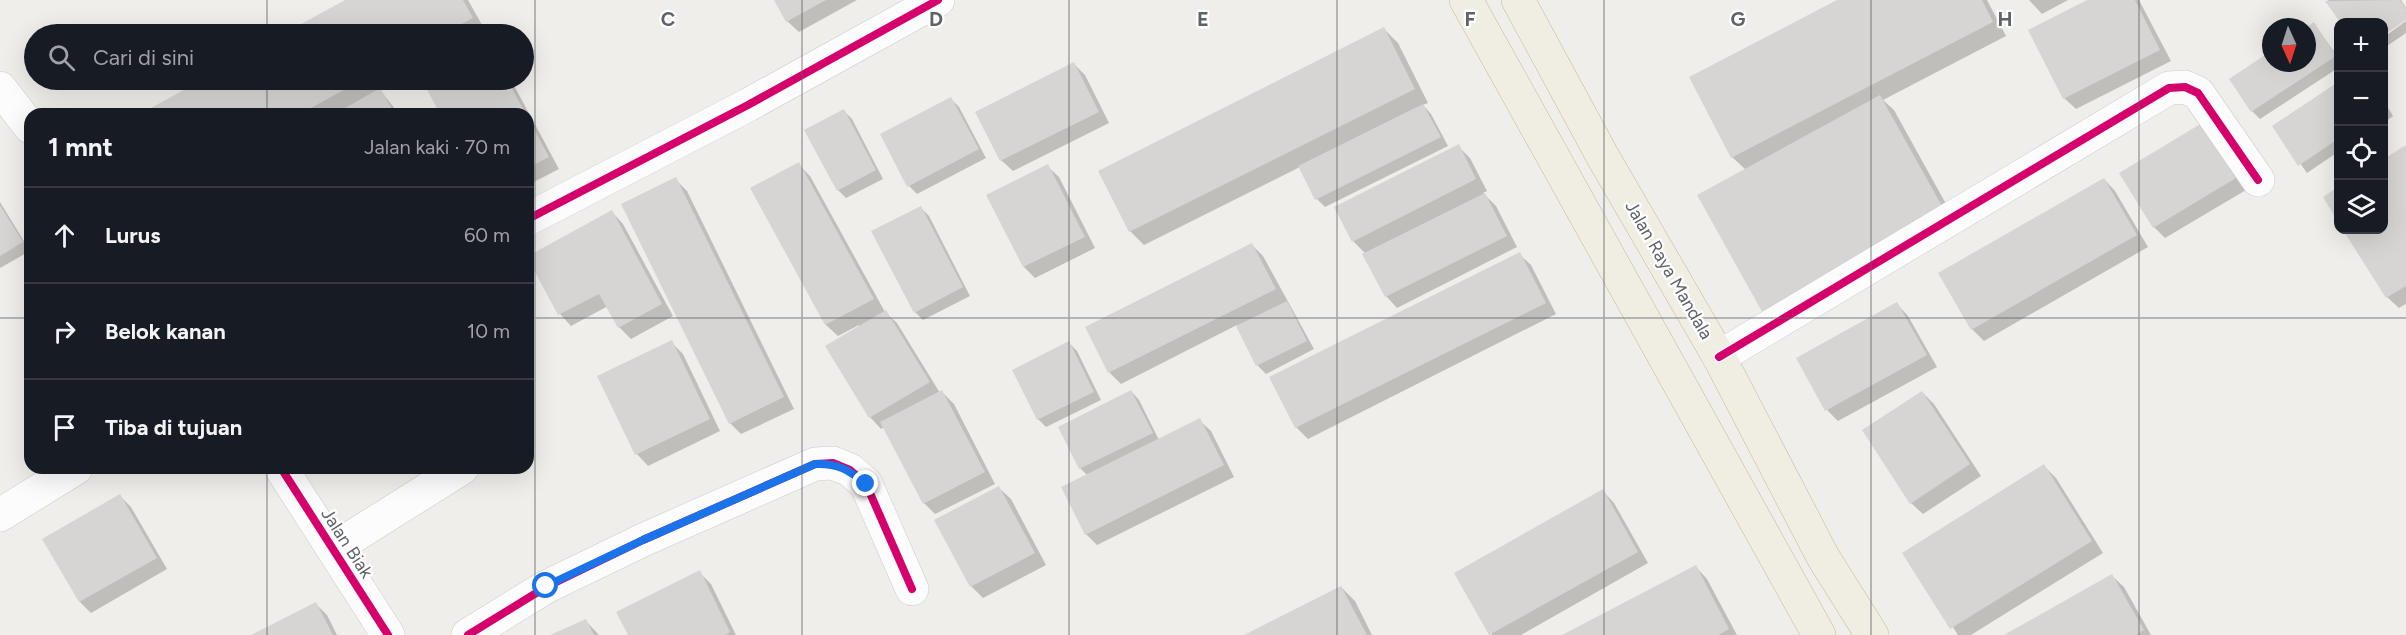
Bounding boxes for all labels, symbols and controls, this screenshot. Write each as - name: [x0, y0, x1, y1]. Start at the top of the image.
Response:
- text: C: [661, 7, 675, 31]
- text: D: [929, 7, 943, 31]
- text: E: [1197, 7, 1209, 31]
- text: F: [1464, 7, 1476, 31]
- text: G: [1731, 7, 1746, 31]
- text: H: [1998, 7, 2013, 31]
- north arrow: [2262, 18, 2316, 72]
- map controls: [2334, 18, 2388, 234]
- button: +: [2334, 18, 2388, 72]
- search box: [24, 24, 534, 90]
- icon: search: [45, 41, 78, 74]
- text: Cari di sini: [93, 44, 194, 71]
- button: −: [2334, 72, 2388, 126]
- button: locate: [2334, 126, 2388, 180]
- text: 1 mnt: [48, 131, 113, 163]
- text: Jalan kaki · 70 m: [364, 135, 510, 159]
- button: layers: [2334, 180, 2388, 234]
- street label: Jalan Raya Mandala: [1620, 197, 1718, 343]
- icon: ahead: [48, 219, 81, 252]
- text: Lurus: [105, 222, 160, 249]
- text: 60 m: [464, 223, 510, 247]
- icon: right: [48, 315, 81, 348]
- text: Belok kanan: [105, 318, 226, 345]
- text: 10 m: [467, 319, 510, 343]
- icon: arrive: [48, 411, 81, 444]
- text: Tiba di tujuan: [105, 414, 242, 441]
- route end: [852, 470, 878, 496]
- street label: Jalan Biak: [316, 504, 378, 582]
- route start: [532, 572, 558, 598]

